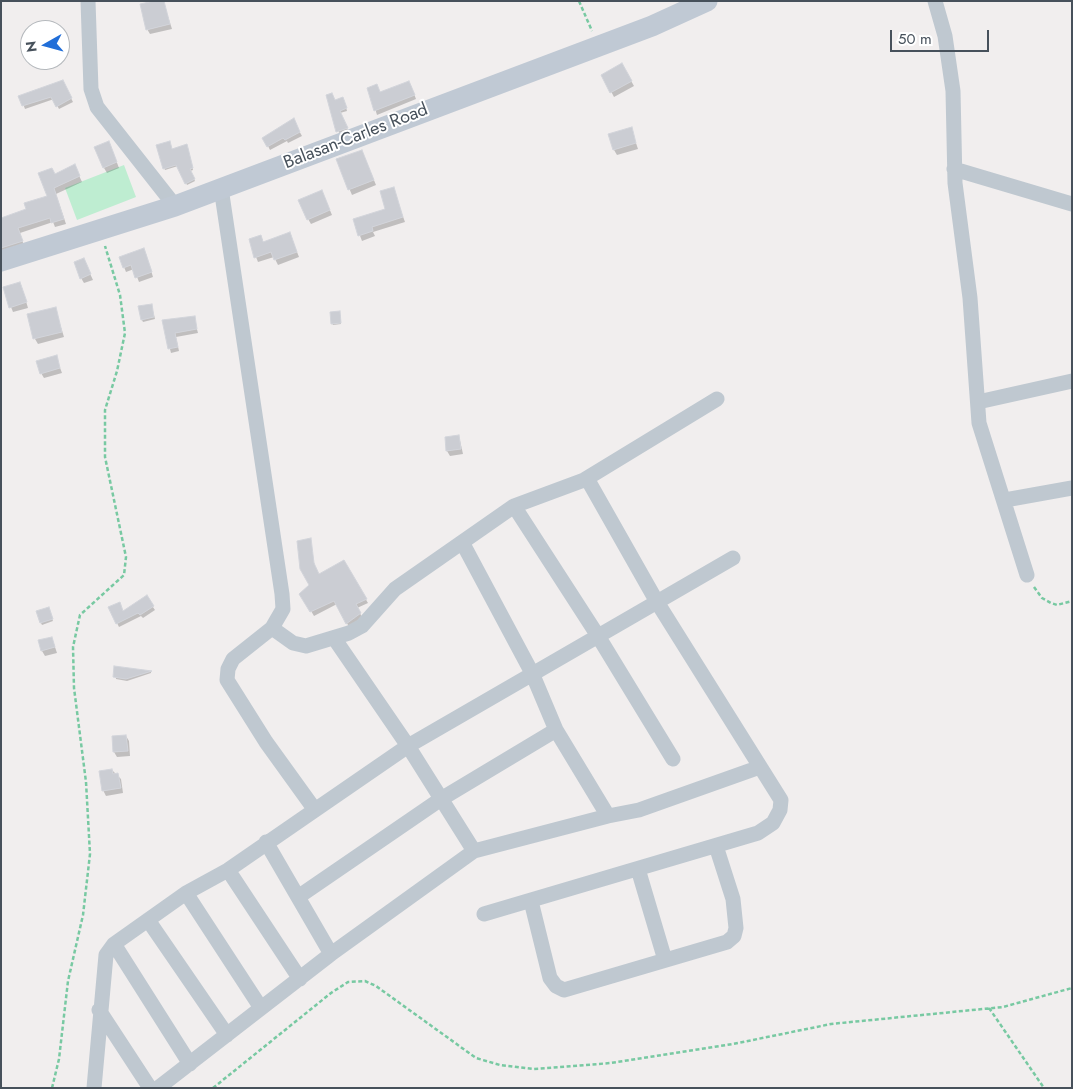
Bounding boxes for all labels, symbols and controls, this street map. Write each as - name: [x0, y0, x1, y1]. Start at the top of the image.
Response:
- north arrow: [20, 20, 70, 70]
- scale bar: [893, 20, 992, 52]
- text: 50 m: [898, 28, 932, 50]
- text: N: [21, 40, 42, 53]
- street label: Balasan-Carles Road: [281, 100, 431, 174]

